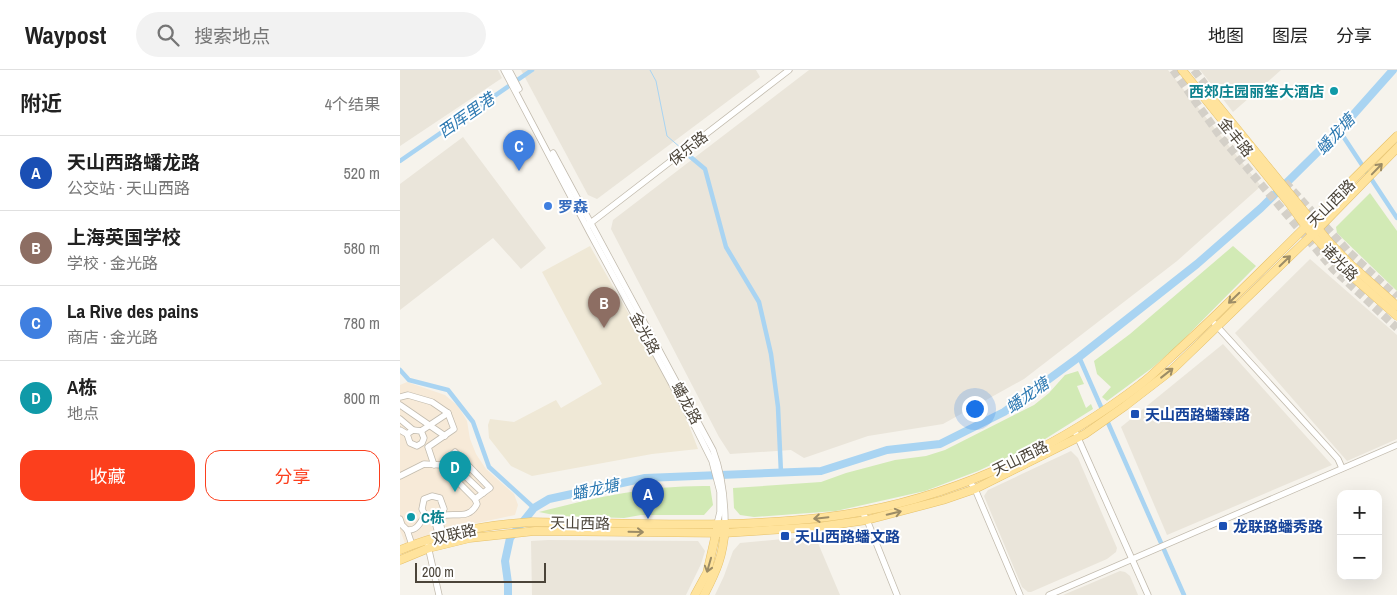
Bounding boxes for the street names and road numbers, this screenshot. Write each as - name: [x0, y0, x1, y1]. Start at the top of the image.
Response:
- street label: 金丰路: [1214, 113, 1258, 161]
- street label: 保乐路: [664, 126, 712, 170]
- street label: 天山西路: [1302, 174, 1360, 232]
- street label: 诸光路: [1317, 239, 1363, 285]
- street label: 金光路: [625, 308, 665, 358]
- street label: 蟠龙路: [667, 378, 707, 428]
- street label: 天山西路: [988, 435, 1052, 481]
- street label: 天山西路: [550, 512, 610, 534]
- street label: 双联路: [430, 519, 478, 549]

